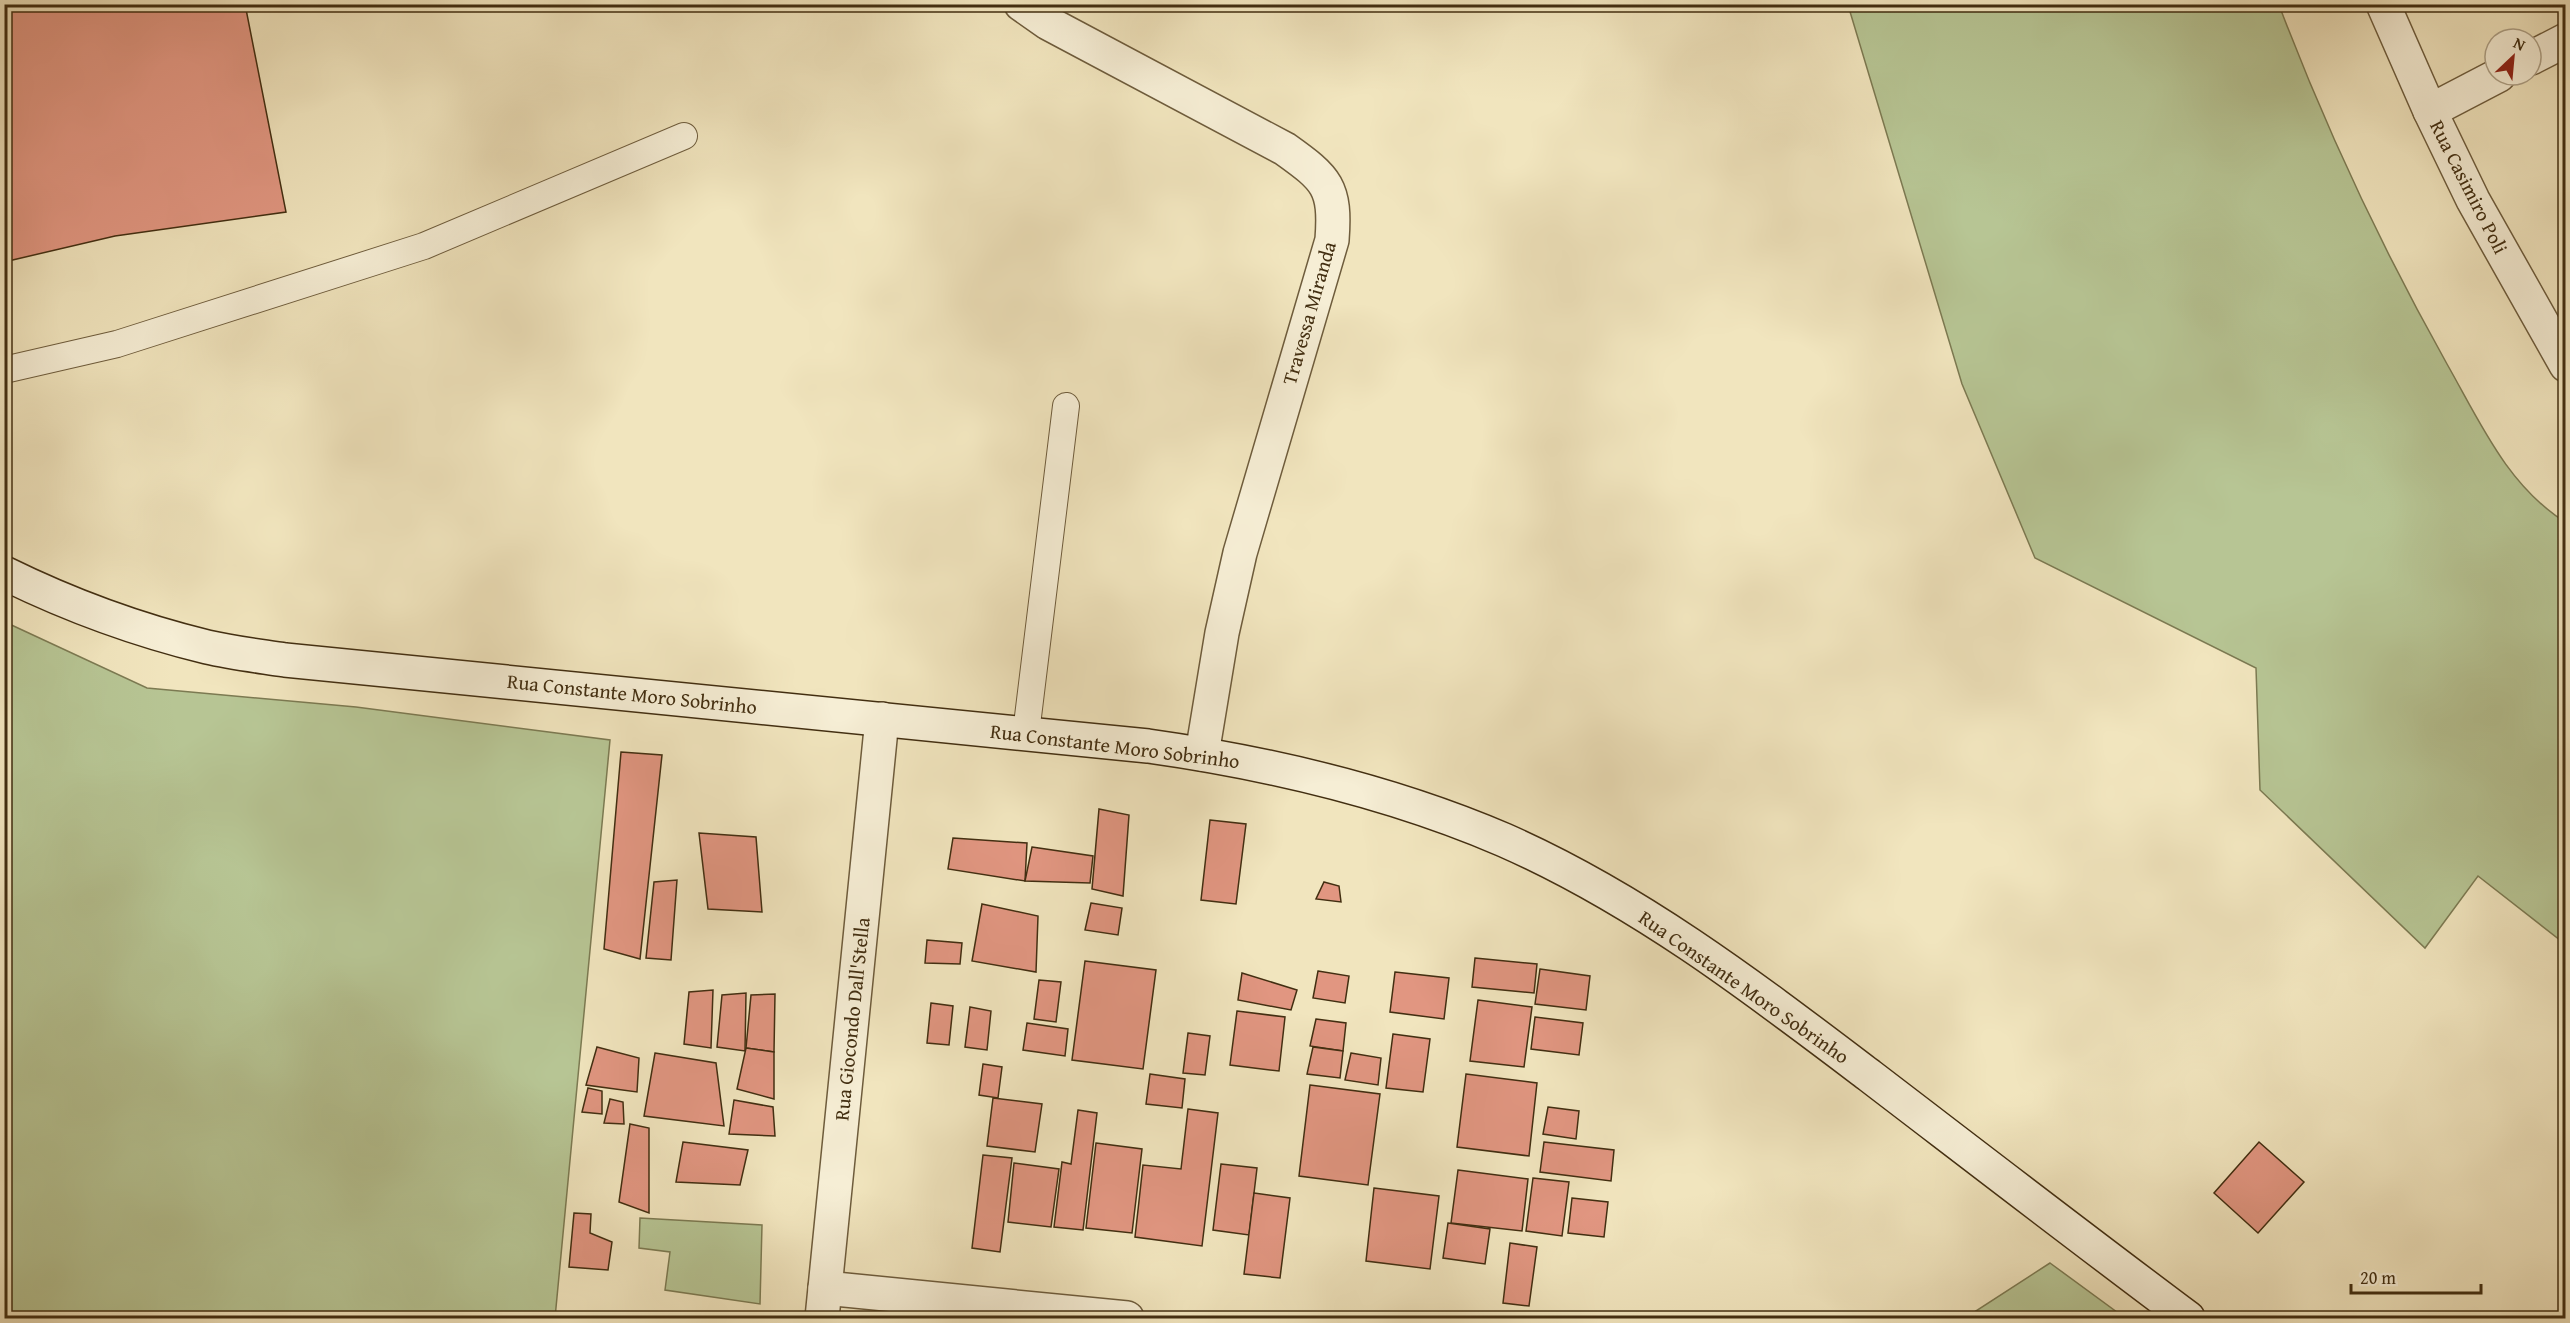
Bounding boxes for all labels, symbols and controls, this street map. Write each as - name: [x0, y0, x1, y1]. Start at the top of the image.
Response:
- north arrow: [2483, 27, 2543, 87]
- text: N: [2510, 30, 2530, 57]
- street label: Rua Casimiro Poli: [2423, 115, 2516, 259]
- street label: Travessa Miranda: [1274, 237, 1343, 388]
- street label: Rua Constante Moro Sobrinho: [506, 666, 758, 721]
- street label: Rua Constante Moro Sobrinho: [989, 716, 1241, 775]
- street label: Rua Constante Moro Sobrinho: [1633, 903, 1855, 1070]
- street label: Rua Giocondo Dall'Stella: [826, 915, 877, 1122]
- scale bar: [2351, 1257, 2482, 1295]
- text: 20 m: [2360, 1264, 2396, 1291]

